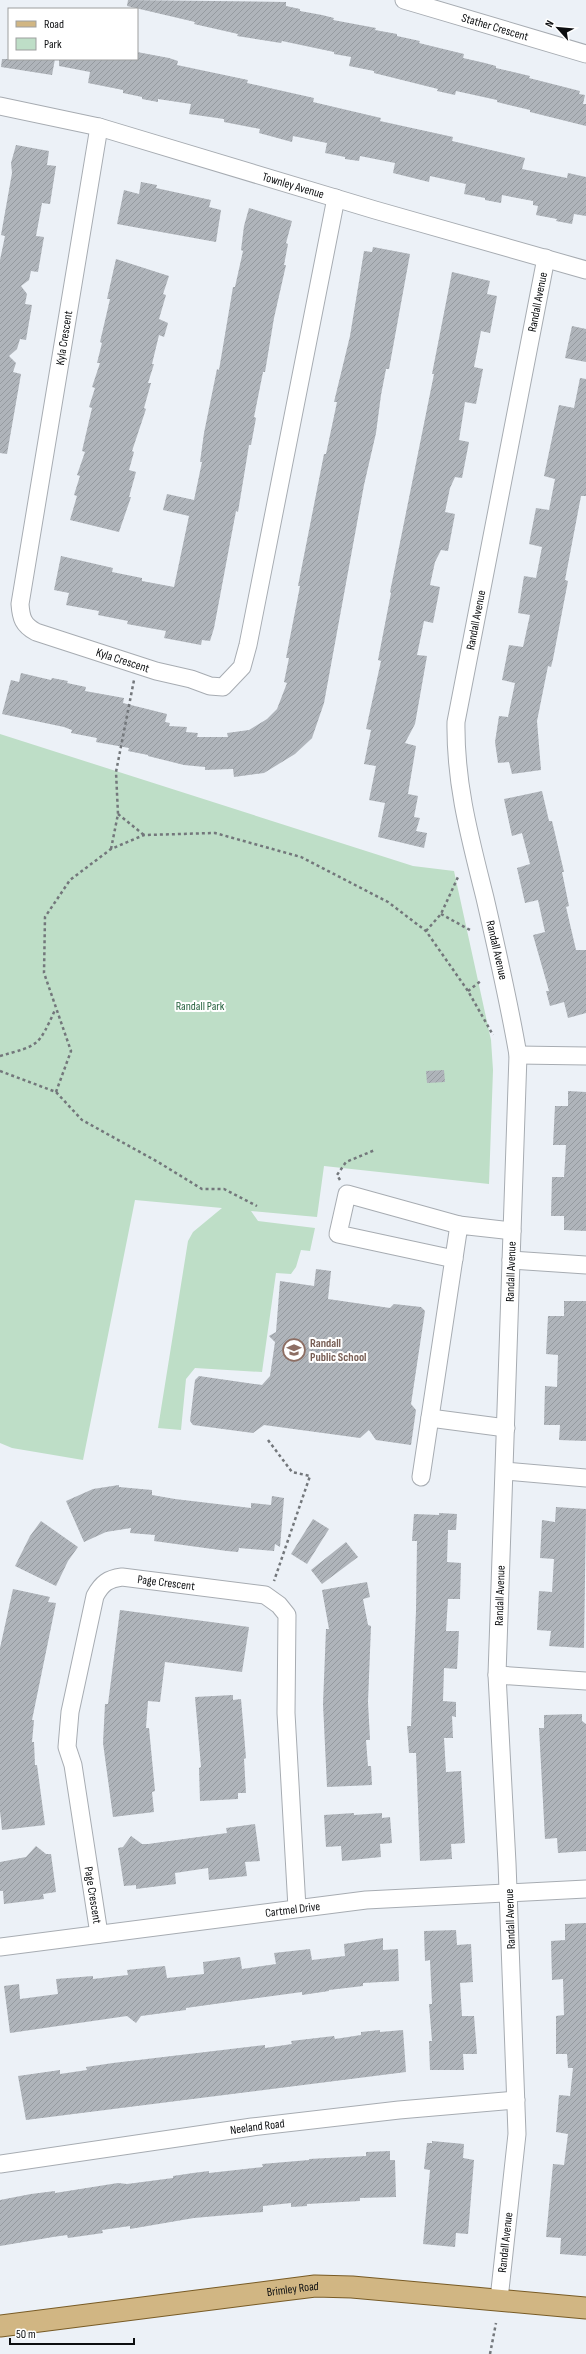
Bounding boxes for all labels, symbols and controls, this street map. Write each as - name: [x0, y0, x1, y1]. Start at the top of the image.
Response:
- legend: [8, 8, 138, 60]
- north arrow: [538, 8, 578, 48]
- street label: Stather Crescent: [460, 10, 530, 45]
- text: Road: [44, 17, 64, 32]
- text: N: [542, 18, 557, 29]
- text: Park: [44, 37, 62, 52]
- street label: Townley Avenue: [260, 170, 326, 202]
- street label: Randall Avenue: [525, 271, 551, 333]
- street label: Kyla Crescent: [53, 309, 76, 366]
- street label: Randall Avenue: [463, 589, 489, 651]
- street label: Kyla Crescent: [94, 645, 152, 676]
- street label: Randall Avenue: [482, 919, 511, 981]
- park label: Randall Park: [176, 999, 225, 1014]
- street label: Randall Avenue: [503, 1241, 520, 1302]
- place label: Randall Public School: [310, 1336, 367, 1365]
- school or university icon: Randall Public School: [281, 1337, 307, 1363]
- street label: Randall Avenue: [492, 1565, 509, 1626]
- street label: Page Crescent: [137, 1572, 196, 1594]
- street label: Page Crescent: [81, 1865, 104, 1925]
- street label: Randall Avenue: [502, 1888, 519, 1949]
- street label: Cartmel Drive: [264, 1899, 321, 1921]
- street label: Neeland Road: [229, 2116, 285, 2138]
- street label: Randall Avenue: [495, 2211, 516, 2273]
- street label: Brimley Road: [266, 2279, 319, 2300]
- scale bar: [10, 2320, 134, 2346]
- text: 50 m: [16, 2327, 36, 2342]

